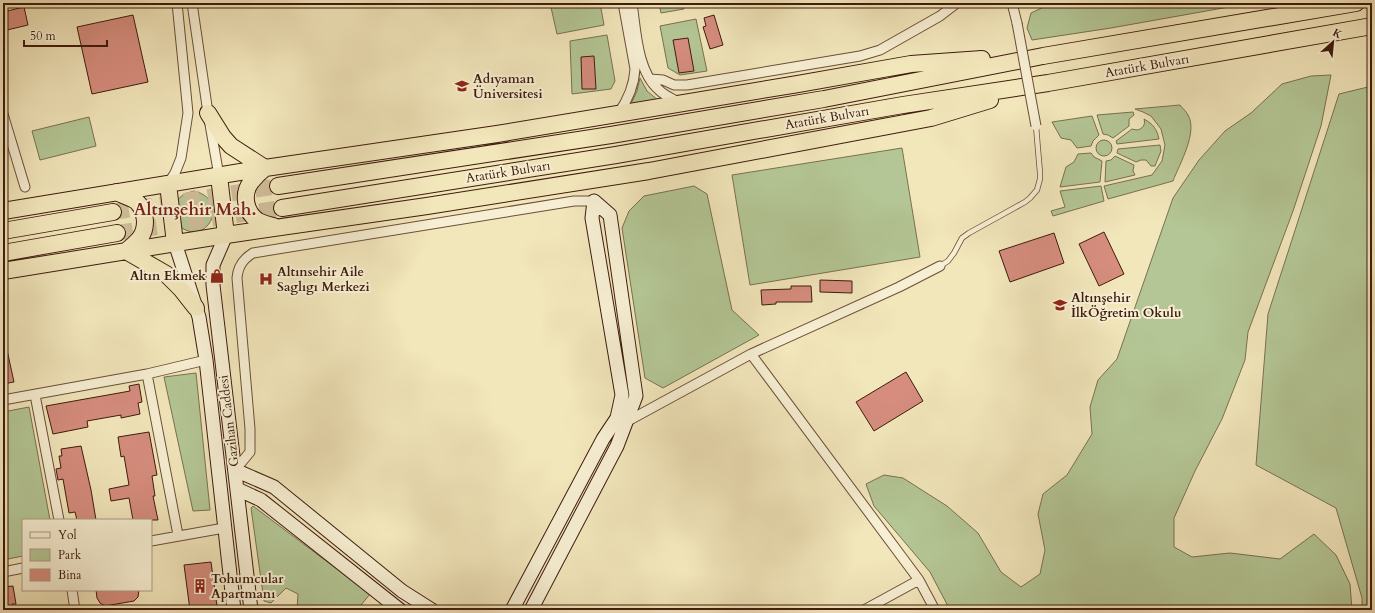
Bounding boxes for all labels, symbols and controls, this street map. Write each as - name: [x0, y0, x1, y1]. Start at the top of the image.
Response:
- scale bar: [24, 22, 107, 48]
- north arrow: [1313, 22, 1353, 62]
- text: K: [1330, 25, 1345, 42]
- text: 50 m: [30, 28, 57, 44]
- street label: Atatürk Bulvarı: [1103, 50, 1191, 82]
- place label: Adıyaman Üniversitesi: [473, 70, 543, 103]
- school or university icon: Adıyaman Üniversitesi: [454, 78, 470, 94]
- street label: Atatürk Bulvarı: [783, 102, 871, 134]
- street label: Atatürk Bulvarı: [464, 156, 552, 188]
- district label: Altınşehir Mah.: [134, 198, 256, 221]
- place label: Altınsehir Aile Saglıgı Merkezi: [277, 263, 370, 296]
- place label: Altın Ekmek: [130, 267, 207, 285]
- shop icon: Altın Ekmek: [209, 268, 225, 284]
- hospital icon: Altınsehir Aile Saglıgı Merkezi: [258, 271, 274, 287]
- place label: Altınşehir İlkÖğretim Okulu: [1071, 289, 1182, 322]
- school or university icon: Altınşehir İlkÖğretim Okulu: [1052, 297, 1068, 313]
- street label: Gazihan Caddesi: [214, 374, 244, 468]
- legend: [22, 519, 152, 591]
- text: Yol: [58, 527, 77, 543]
- text: Park: [58, 547, 82, 563]
- text: Bina: [58, 567, 82, 583]
- place label: Tohumcular Apartmanı: [211, 570, 284, 603]
- building icon: Tohumcular Apartmanı: [192, 578, 208, 594]

